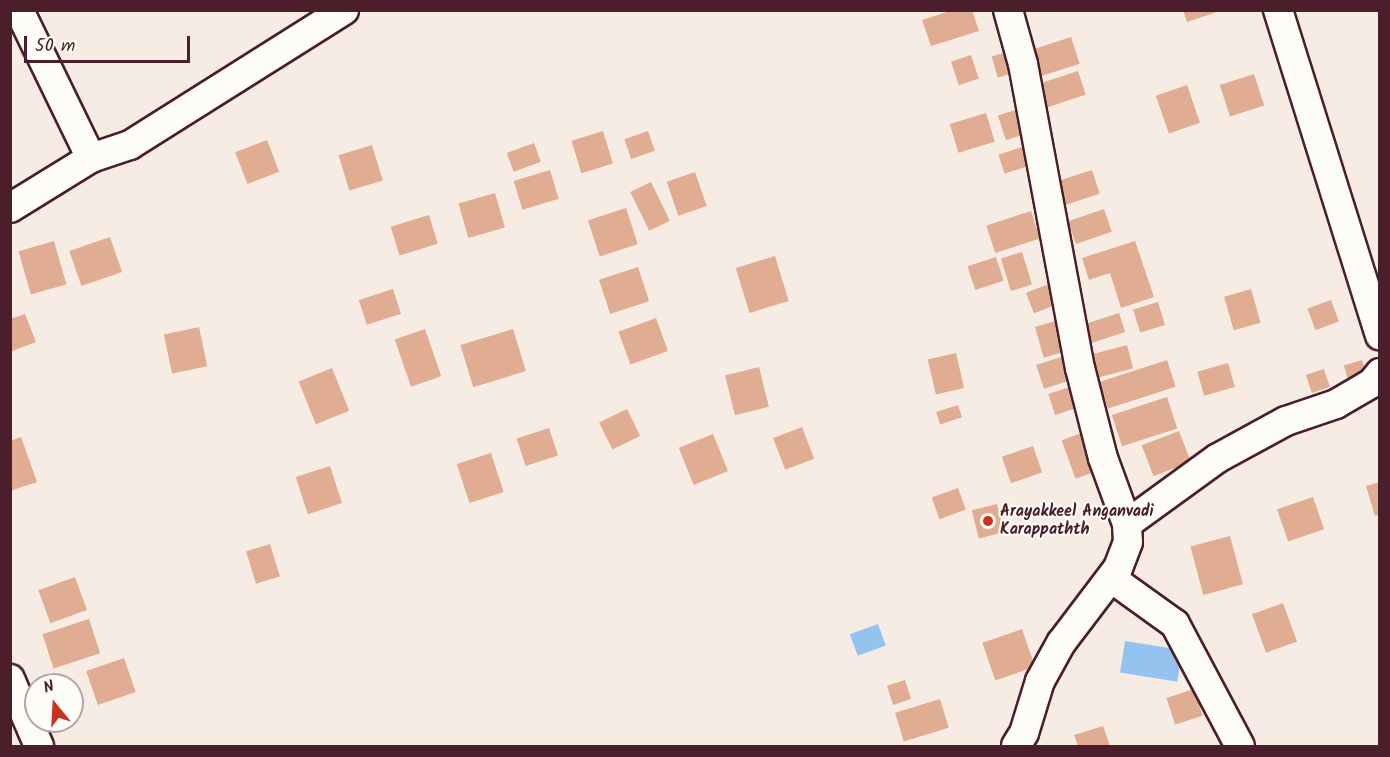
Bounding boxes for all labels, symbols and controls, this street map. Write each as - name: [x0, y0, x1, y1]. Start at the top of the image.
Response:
- scale bar: [27, 24, 194, 62]
- text: 50 m: [35, 32, 75, 61]
- place label: Arayakkeel Anganvadi Karappathth: [1000, 502, 1154, 540]
- marker: Arayakkeel Anganvadi Karappathth: [981, 514, 995, 528]
- north arrow: [24, 673, 84, 733]
- text: N: [40, 674, 58, 701]

